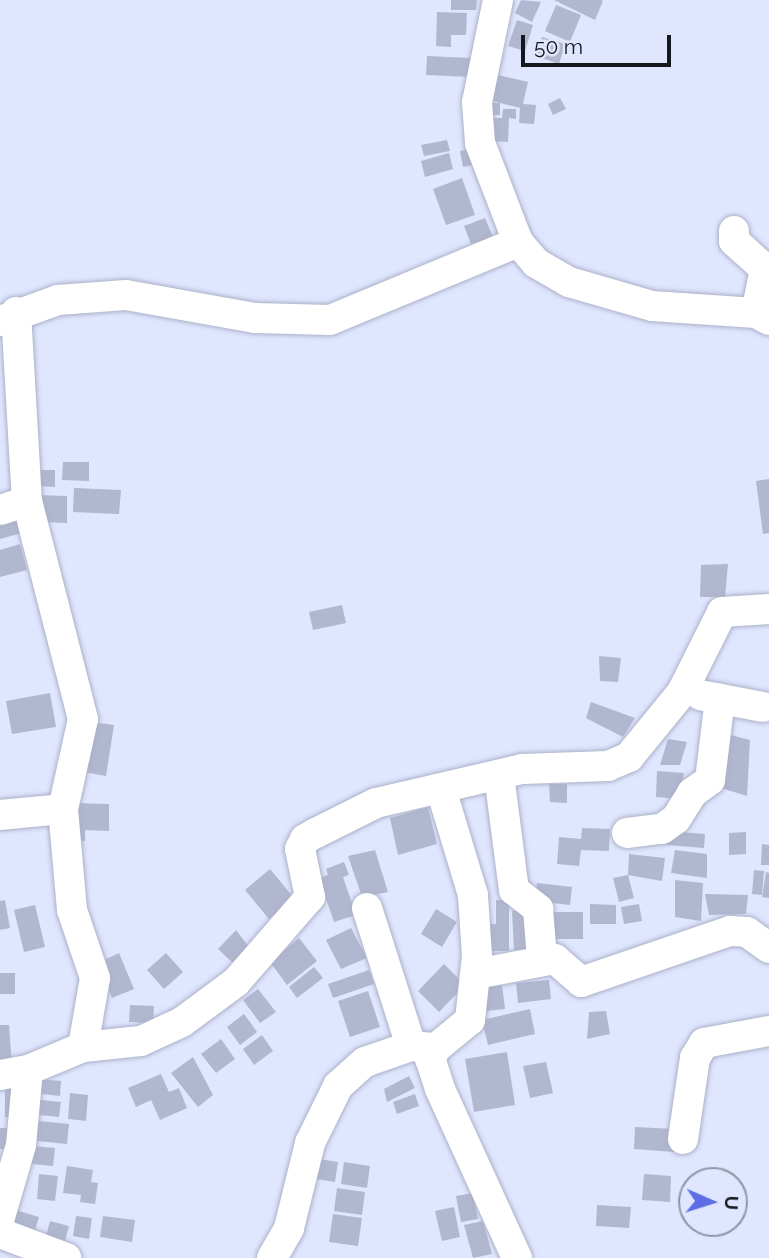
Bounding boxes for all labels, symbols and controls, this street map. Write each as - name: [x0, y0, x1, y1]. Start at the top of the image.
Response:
- scale bar: [524, 21, 674, 65]
- text: 50 m: [534, 34, 583, 59]
- north arrow: [678, 1167, 748, 1237]
- text: U: [721, 1195, 743, 1211]

